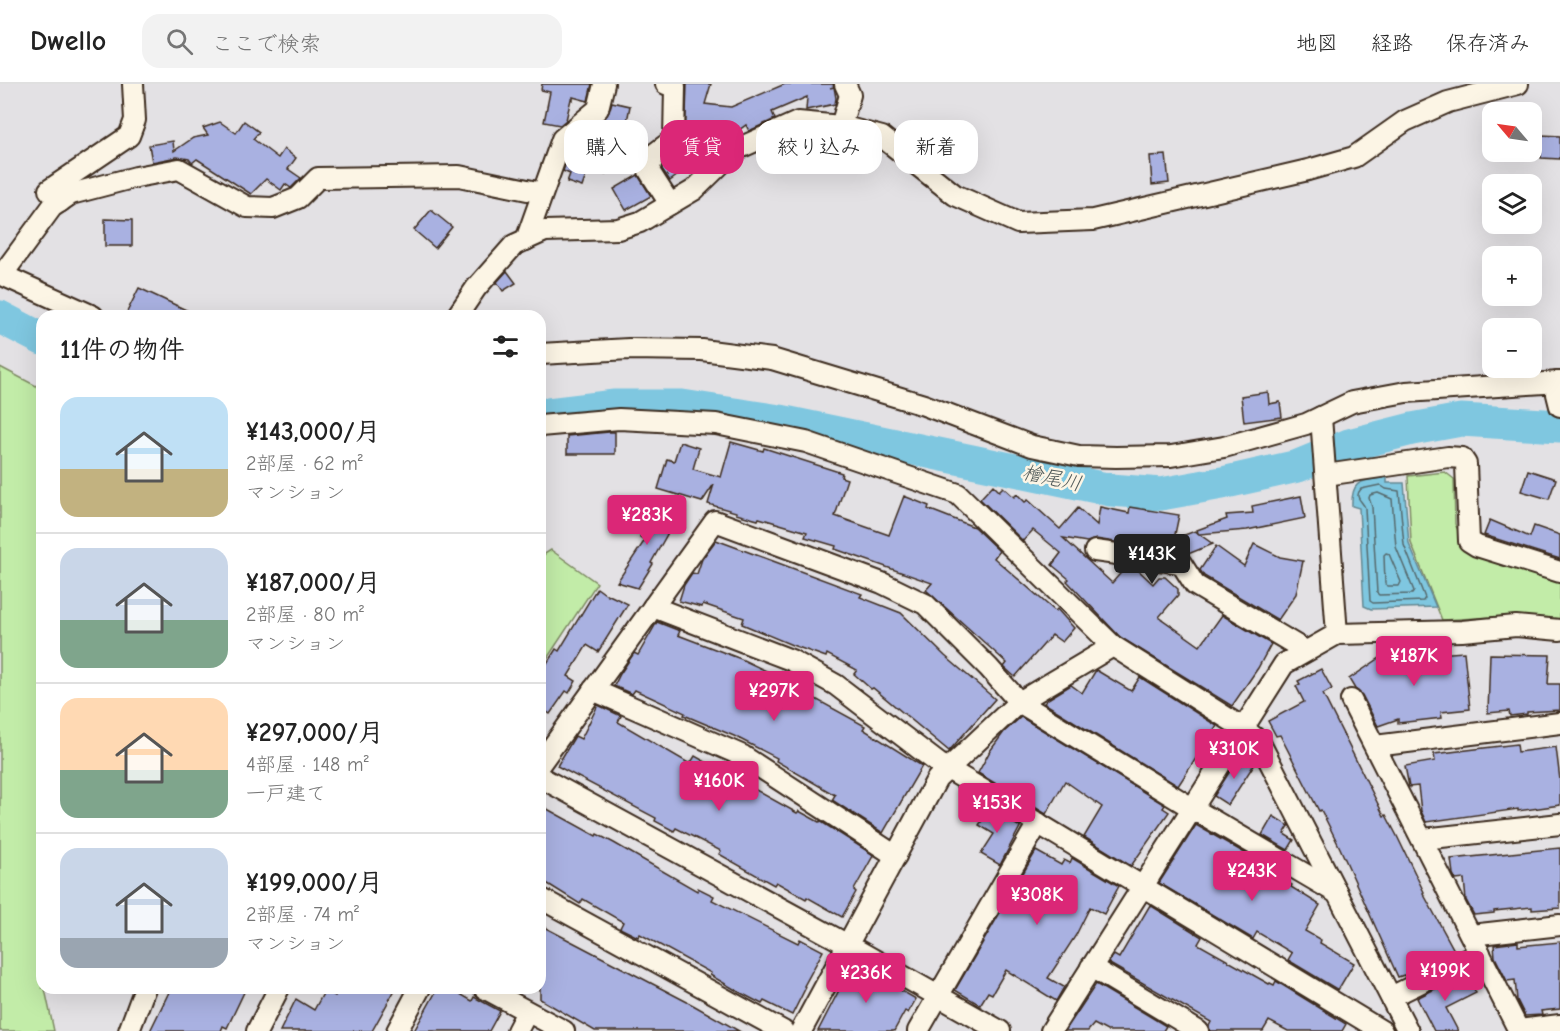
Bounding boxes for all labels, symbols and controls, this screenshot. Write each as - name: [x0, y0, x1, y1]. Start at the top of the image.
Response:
- search box: [142, 14, 562, 68]
- text: Dwello: [30, 25, 106, 57]
- icon: search: [163, 25, 196, 58]
- text: ここで検索: [211, 31, 321, 57]
- text: 地図: [1296, 31, 1338, 55]
- text: 経路: [1371, 31, 1413, 55]
- text: 保存済み: [1446, 31, 1530, 55]
- north arrow: [1482, 102, 1542, 162]
- map controls: [1482, 102, 1542, 378]
- chip: 購入: [564, 120, 648, 174]
- chip: 賃貸: [660, 120, 744, 174]
- chip: 絞り込み: [756, 120, 882, 174]
- chip: 新着: [894, 120, 978, 174]
- button: layers: [1482, 174, 1542, 234]
- button: +: [1482, 246, 1542, 306]
- button: −: [1482, 318, 1542, 378]
- icon: filters: [489, 330, 522, 363]
- text: 11件の物件: [60, 335, 184, 365]
- text: ¥143,000/月: [246, 417, 381, 447]
- icon: home: [108, 421, 180, 493]
- text: 2部屋 · 62 m²: [246, 452, 363, 475]
- water label: 檜尾川: [1020, 461, 1084, 495]
- text: マンション: [246, 481, 345, 504]
- pin: ¥283K: [605, 495, 689, 546]
- text: ¥283K: [621, 503, 673, 526]
- pin: ¥143K: [1110, 534, 1194, 585]
- text: ¥143K: [1128, 542, 1176, 565]
- text: ¥187,000/月: [246, 568, 381, 598]
- icon: home: [108, 572, 180, 644]
- text: 2部屋 · 80 m²: [246, 603, 364, 626]
- text: マンション: [246, 632, 345, 655]
- pin: ¥187K: [1372, 636, 1456, 687]
- text: ¥187K: [1390, 644, 1438, 667]
- pin: ¥297K: [732, 671, 816, 722]
- text: ¥297K: [749, 679, 799, 702]
- text: ¥297,000/月: [246, 718, 384, 748]
- icon: home: [108, 722, 180, 794]
- pin: ¥310K: [1192, 729, 1276, 780]
- text: ¥310K: [1209, 737, 1259, 760]
- text: 4部屋 · 148 m²: [246, 753, 369, 776]
- pin: ¥160K: [677, 761, 761, 812]
- text: ¥160K: [694, 769, 744, 792]
- text: 一戸建て: [246, 782, 326, 805]
- pin: ¥153K: [955, 783, 1039, 834]
- text: ¥153K: [972, 791, 1022, 814]
- pin: ¥243K: [1210, 851, 1294, 902]
- text: ¥243K: [1227, 859, 1277, 882]
- text: ¥199,000/月: [246, 868, 383, 898]
- icon: home: [108, 872, 180, 944]
- pin: ¥308K: [995, 875, 1079, 926]
- text: ¥308K: [1011, 883, 1063, 906]
- text: 2部屋 · 74 m²: [246, 903, 359, 926]
- text: マンション: [246, 932, 345, 955]
- pin: ¥199K: [1403, 951, 1487, 1002]
- pin: ¥236K: [824, 953, 908, 1004]
- text: ¥199K: [1420, 959, 1470, 982]
- text: ¥236K: [840, 961, 892, 984]

